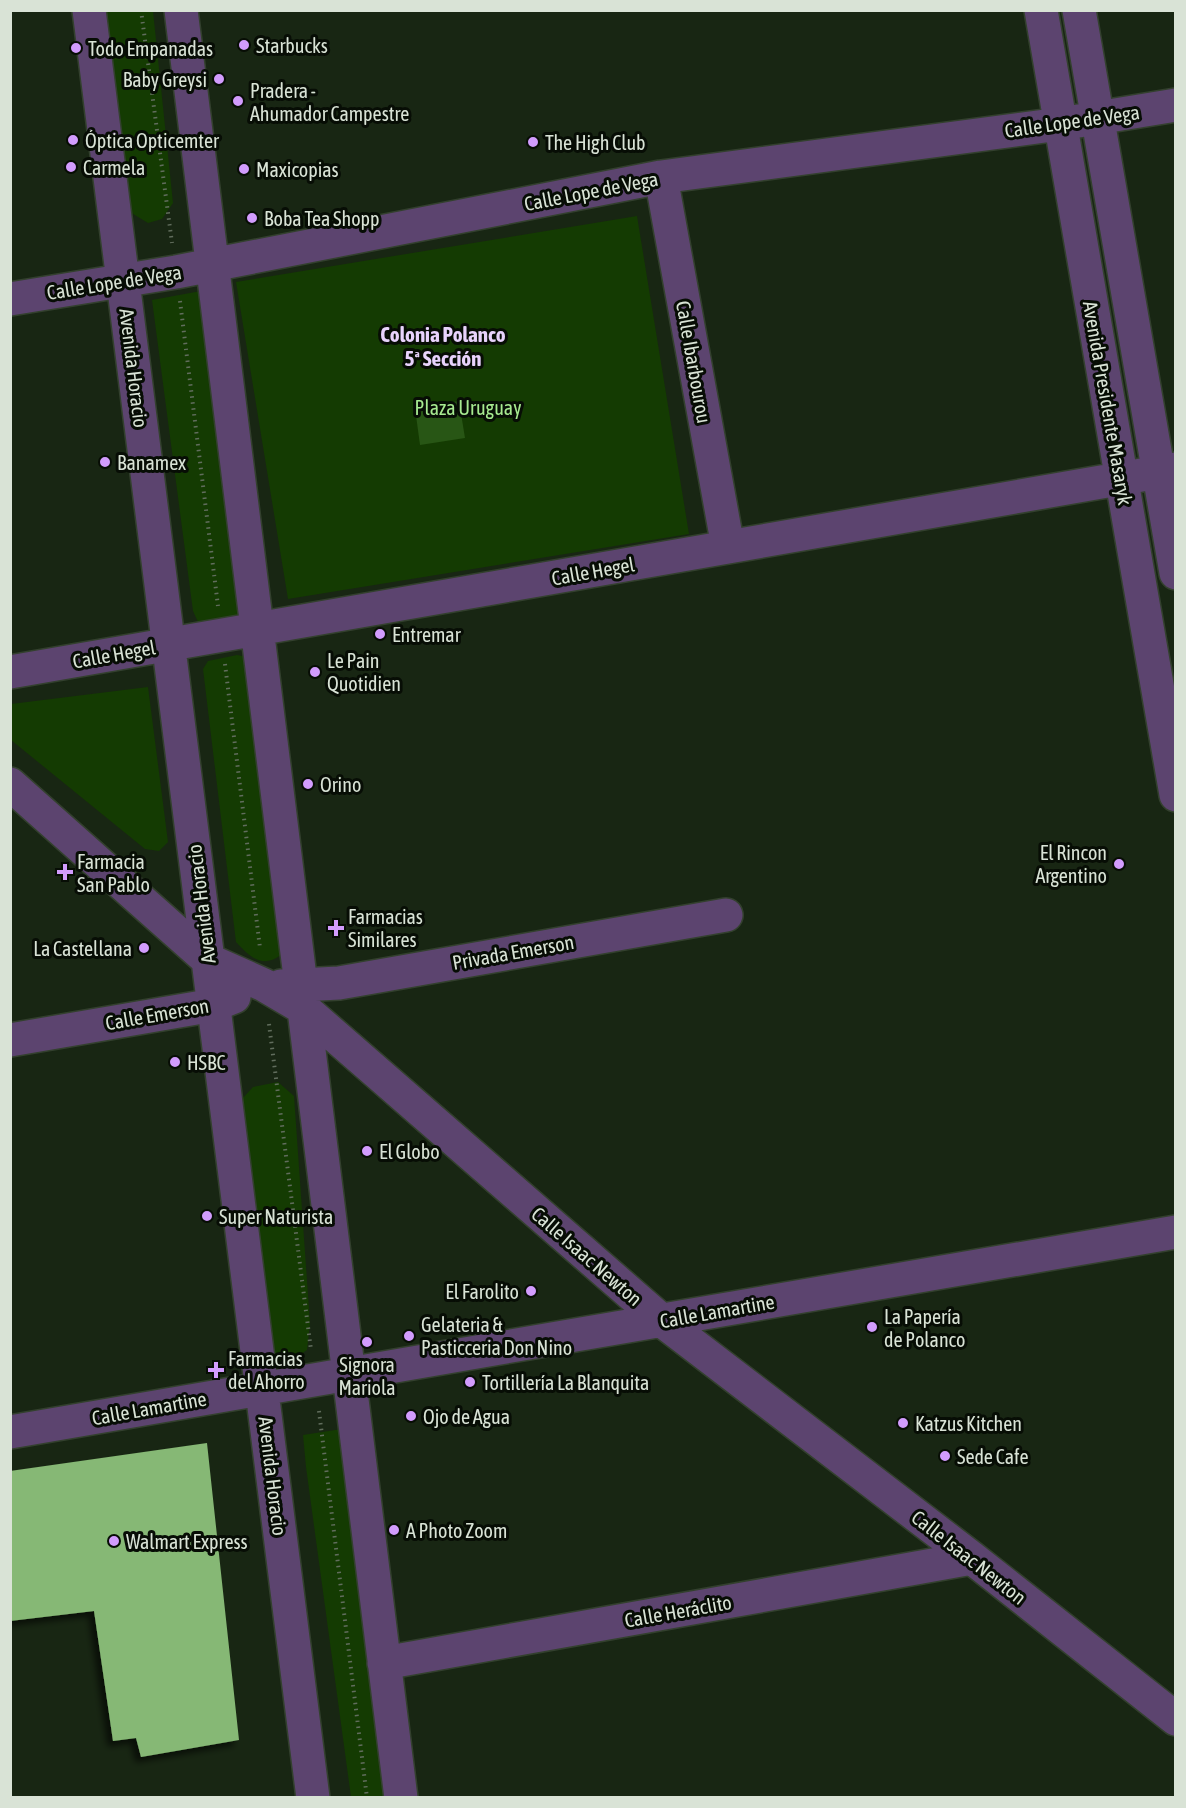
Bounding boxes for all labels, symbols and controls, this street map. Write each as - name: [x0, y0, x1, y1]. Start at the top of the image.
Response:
- place label: Starbucks: [256, 34, 328, 57]
- place label: Todo Empanadas: [88, 37, 213, 60]
- marker: Starbucks: [237, 38, 251, 52]
- marker: Todo Empanadas: [69, 41, 83, 55]
- place label: Baby Greysi: [123, 68, 207, 91]
- marker: Baby Greysi: [212, 72, 226, 86]
- place label: Pradera - Ahumador Campestre: [250, 79, 409, 125]
- marker: Pradera - Ahumador Campestre: [231, 94, 245, 108]
- street label: Calle Lope de Vega: [1003, 100, 1141, 142]
- place label: Óptica Opticemter: [85, 129, 220, 152]
- place label: The High Club: [545, 131, 646, 154]
- marker: Óptica Opticemter: [66, 133, 80, 147]
- marker: The High Club: [526, 135, 540, 149]
- place label: Carmela: [83, 156, 145, 179]
- place label: Maxicopias: [256, 158, 339, 181]
- marker: Carmela: [64, 160, 78, 174]
- marker: Maxicopias: [237, 162, 251, 176]
- street label: Calle Lope de Vega: [522, 167, 660, 215]
- place label: Boba Tea Shopp: [264, 207, 380, 230]
- marker: Boba Tea Shopp: [245, 211, 259, 225]
- street label: Calle Lope de Vega: [45, 260, 183, 304]
- street label: Calle Ibarbourou: [672, 299, 716, 425]
- street label: Avenida Presidente Masaryk: [1079, 299, 1137, 507]
- street label: Avenida Horacio: [115, 307, 153, 429]
- district label: Colonia Polanco 5ª Sección: [380, 322, 506, 370]
- park label: Plaza Uruguay: [415, 396, 521, 419]
- place label: Banamex: [117, 451, 186, 474]
- marker: Banamex: [98, 455, 112, 469]
- street label: Calle Hegel: [550, 552, 637, 590]
- place label: Entremar: [392, 623, 462, 646]
- marker: Entremar: [373, 627, 387, 641]
- street label: Calle Hegel: [71, 635, 158, 673]
- place label: Le Pain Quotidien: [327, 649, 401, 695]
- marker: Le Pain Quotidien: [308, 665, 322, 679]
- place label: Orino: [320, 773, 361, 796]
- marker: Orino: [301, 777, 315, 791]
- place label: El Rincon Argentino: [1035, 841, 1107, 887]
- street label: Avenida Horacio: [182, 843, 220, 965]
- place label: Farmacia San Pablo: [77, 850, 150, 896]
- marker: El Rincon Argentino: [1112, 857, 1126, 871]
- marker: Farmacia San Pablo: [58, 865, 72, 879]
- place label: Farmacias Similares: [348, 905, 423, 951]
- marker: Farmacias Similares: [329, 921, 343, 935]
- street label: Privada Emerson: [450, 930, 576, 974]
- place label: La Castellana: [33, 937, 132, 960]
- marker: La Castellana: [137, 941, 151, 955]
- street label: Calle Emerson: [104, 994, 210, 1034]
- place label: HSBC: [187, 1051, 226, 1074]
- marker: HSBC: [168, 1055, 182, 1069]
- place label: El Globo: [379, 1140, 440, 1163]
- marker: El Globo: [360, 1144, 374, 1158]
- street label: Calle Isaac Newton: [527, 1202, 647, 1310]
- place label: Super Naturista: [219, 1205, 333, 1228]
- marker: Super Naturista: [200, 1209, 214, 1223]
- place label: El Farolito: [445, 1280, 519, 1303]
- marker: El Farolito: [524, 1284, 538, 1298]
- street label: Calle Lamartine: [658, 1290, 776, 1332]
- place label: La Papería de Polanco: [884, 1305, 965, 1351]
- place label: Gelateria & Pasticceria Don Nino: [421, 1313, 572, 1359]
- marker: La Papería de Polanco: [865, 1320, 879, 1334]
- marker: Gelateria & Pasticceria Don Nino: [402, 1329, 416, 1343]
- marker: Signora Mariola: [360, 1335, 374, 1349]
- place label: Farmacias del Ahorro: [228, 1347, 305, 1393]
- place label: Signora Mariola: [338, 1353, 396, 1399]
- marker: Farmacias del Ahorro: [209, 1363, 223, 1377]
- place label: Tortillería La Blanquita: [482, 1371, 649, 1394]
- marker: Tortillería La Blanquita: [463, 1375, 477, 1389]
- street label: Calle Lamartine: [90, 1387, 208, 1429]
- place label: Ojo de Agua: [423, 1405, 510, 1428]
- marker: Ojo de Agua: [404, 1409, 418, 1423]
- place label: Katzus Kitchen: [915, 1412, 1022, 1435]
- street label: Avenida Horacio: [254, 1415, 292, 1537]
- marker: Katzus Kitchen: [896, 1416, 910, 1430]
- place label: Sede Cafe: [957, 1445, 1029, 1468]
- marker: Sede Cafe: [938, 1449, 952, 1463]
- street label: Calle Isaac Newton: [907, 1505, 1031, 1609]
- place label: A Photo Zoom: [406, 1519, 507, 1542]
- marker: A Photo Zoom: [387, 1523, 401, 1537]
- place label: Walmart Express: [126, 1530, 248, 1553]
- marker: Walmart Express: [107, 1534, 121, 1548]
- street label: Calle Heráclito: [623, 1590, 733, 1632]

